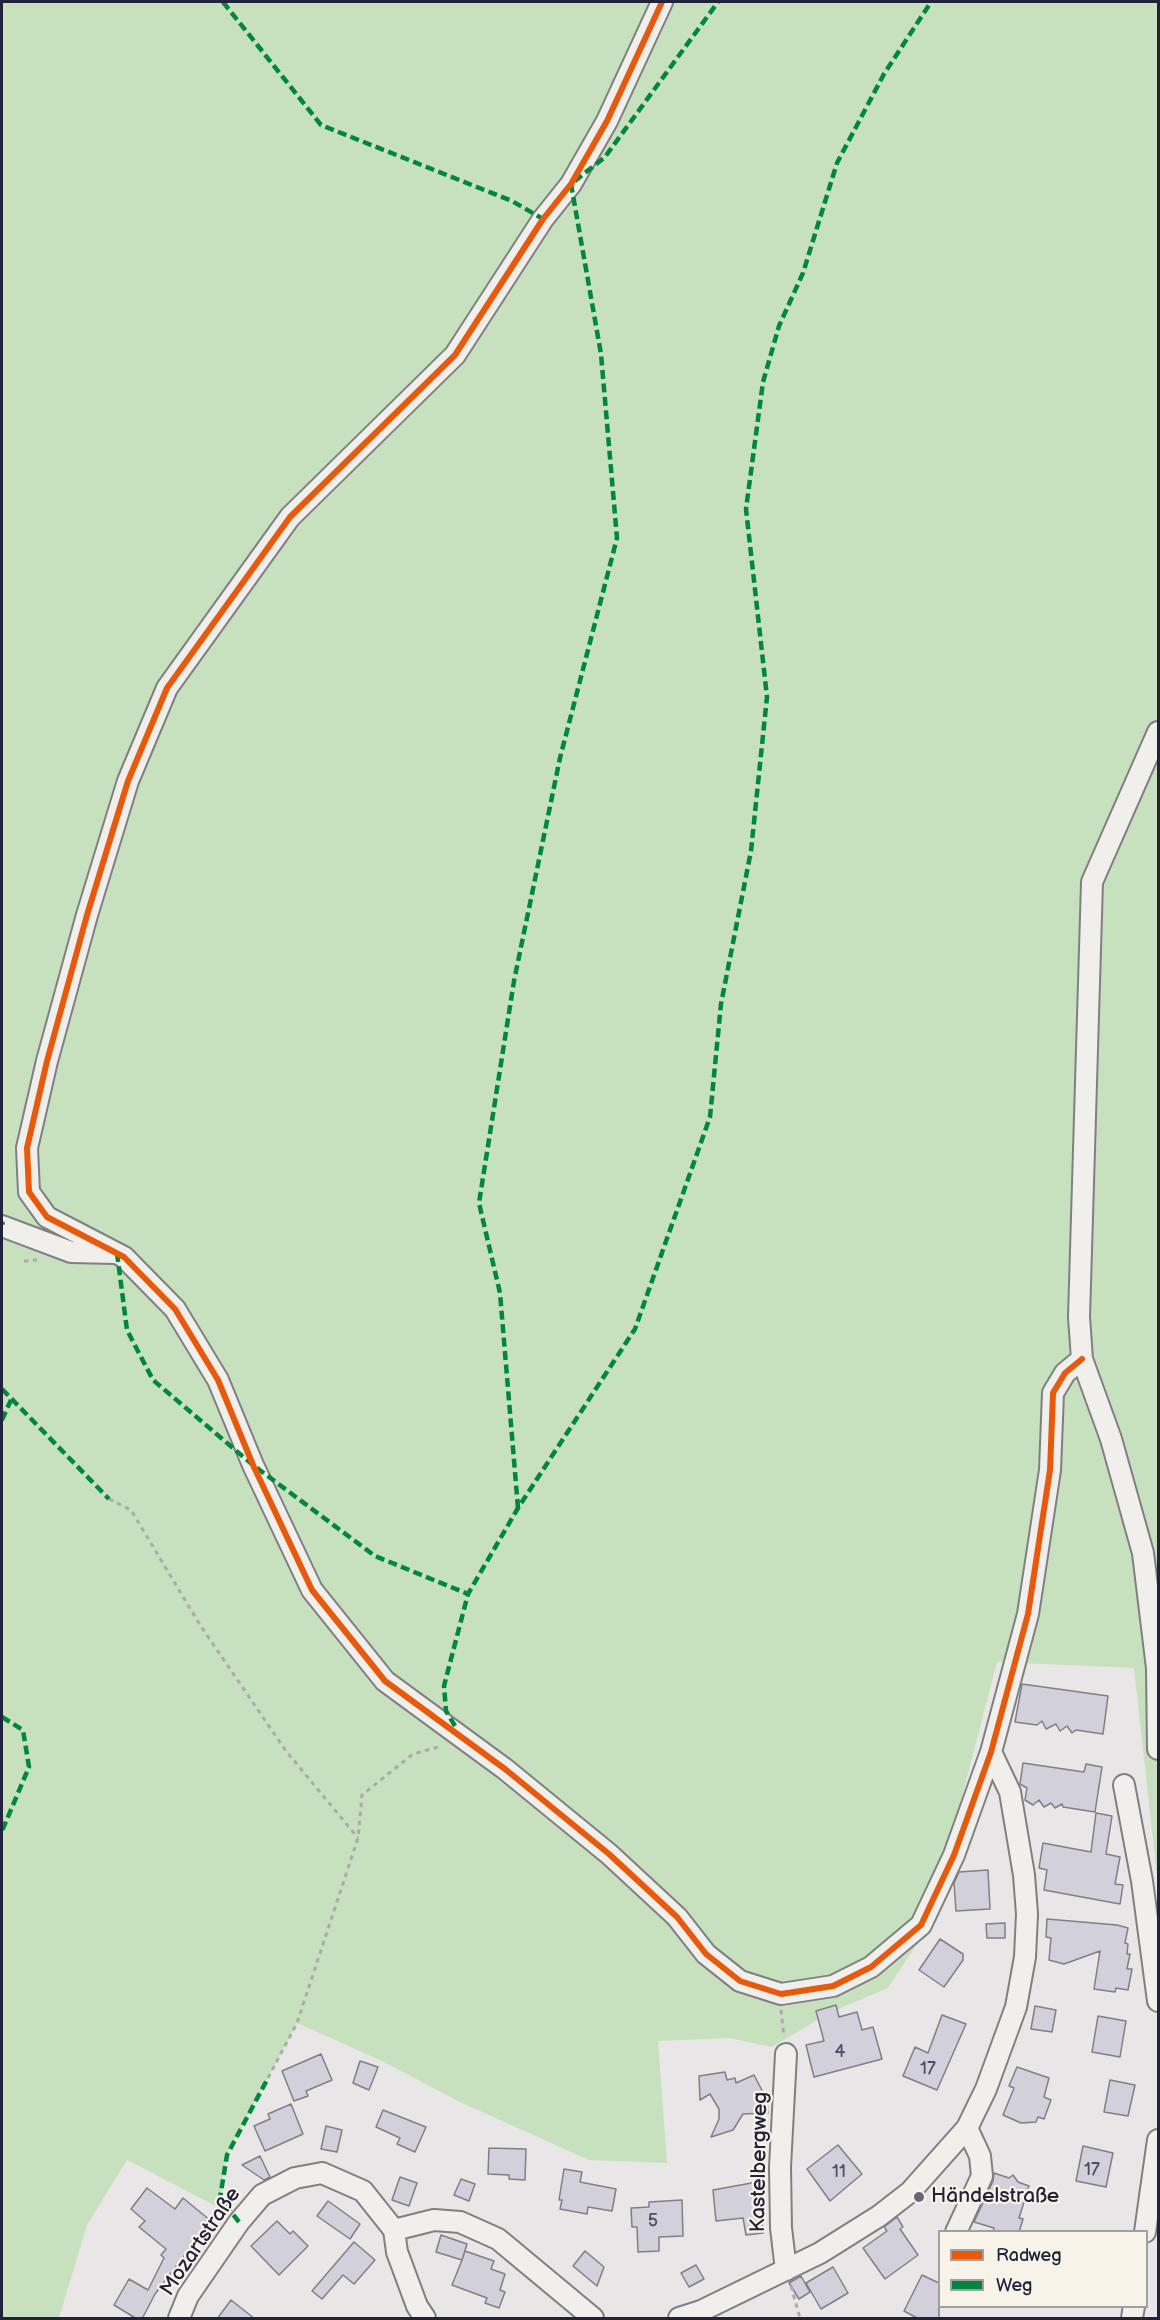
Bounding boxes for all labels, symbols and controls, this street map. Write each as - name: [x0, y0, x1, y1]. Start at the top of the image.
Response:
- house number: 4: [835, 2041, 845, 2063]
- house number: 17: [920, 2058, 936, 2080]
- street label: Kastelbergweg: [746, 2091, 774, 2233]
- house number: 17: [1084, 2159, 1100, 2181]
- house number: 11: [832, 2161, 846, 2183]
- street label: Mozartstraße: [155, 2183, 247, 2301]
- place label: Händelstraße: [931, 2184, 1059, 2210]
- marker: Händelstraße: [912, 2190, 926, 2204]
- house number: 5: [648, 2210, 658, 2232]
- legend: [938, 2230, 1148, 2308]
- text: Radweg: [996, 2245, 1062, 2266]
- text: Weg: [996, 2275, 1032, 2296]

